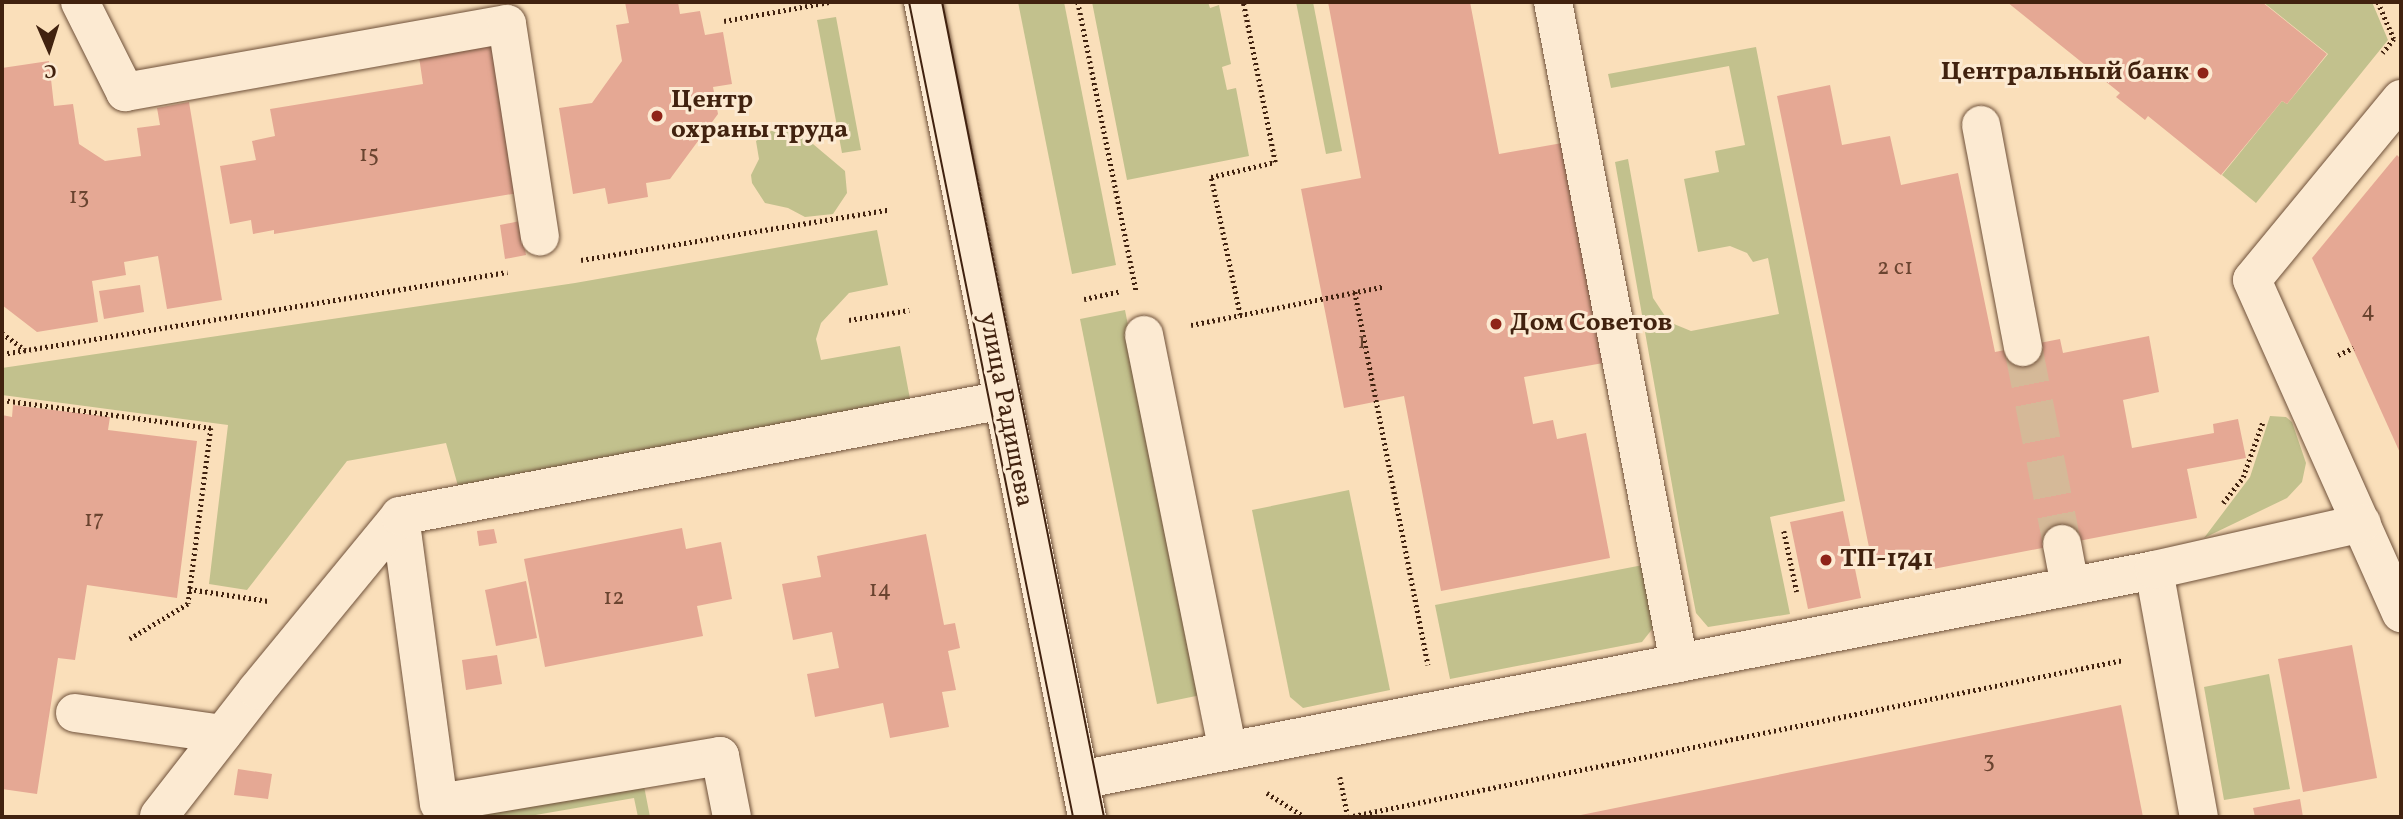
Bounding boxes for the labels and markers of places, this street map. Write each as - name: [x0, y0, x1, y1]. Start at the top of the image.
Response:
- place label: Центральный банк: [1941, 57, 2189, 89]
- marker: Центральный банк: [2195, 65, 2211, 81]
- place label: Центр охраны труда: [671, 85, 849, 146]
- marker: Центр охраны труда: [649, 108, 665, 124]
- place label: Дом Советов: [1510, 308, 1672, 340]
- marker: Дом Советов: [1488, 316, 1504, 332]
- place label: ТП-1741: [1840, 544, 1934, 576]
- marker: ТП-1741: [1818, 552, 1834, 568]

